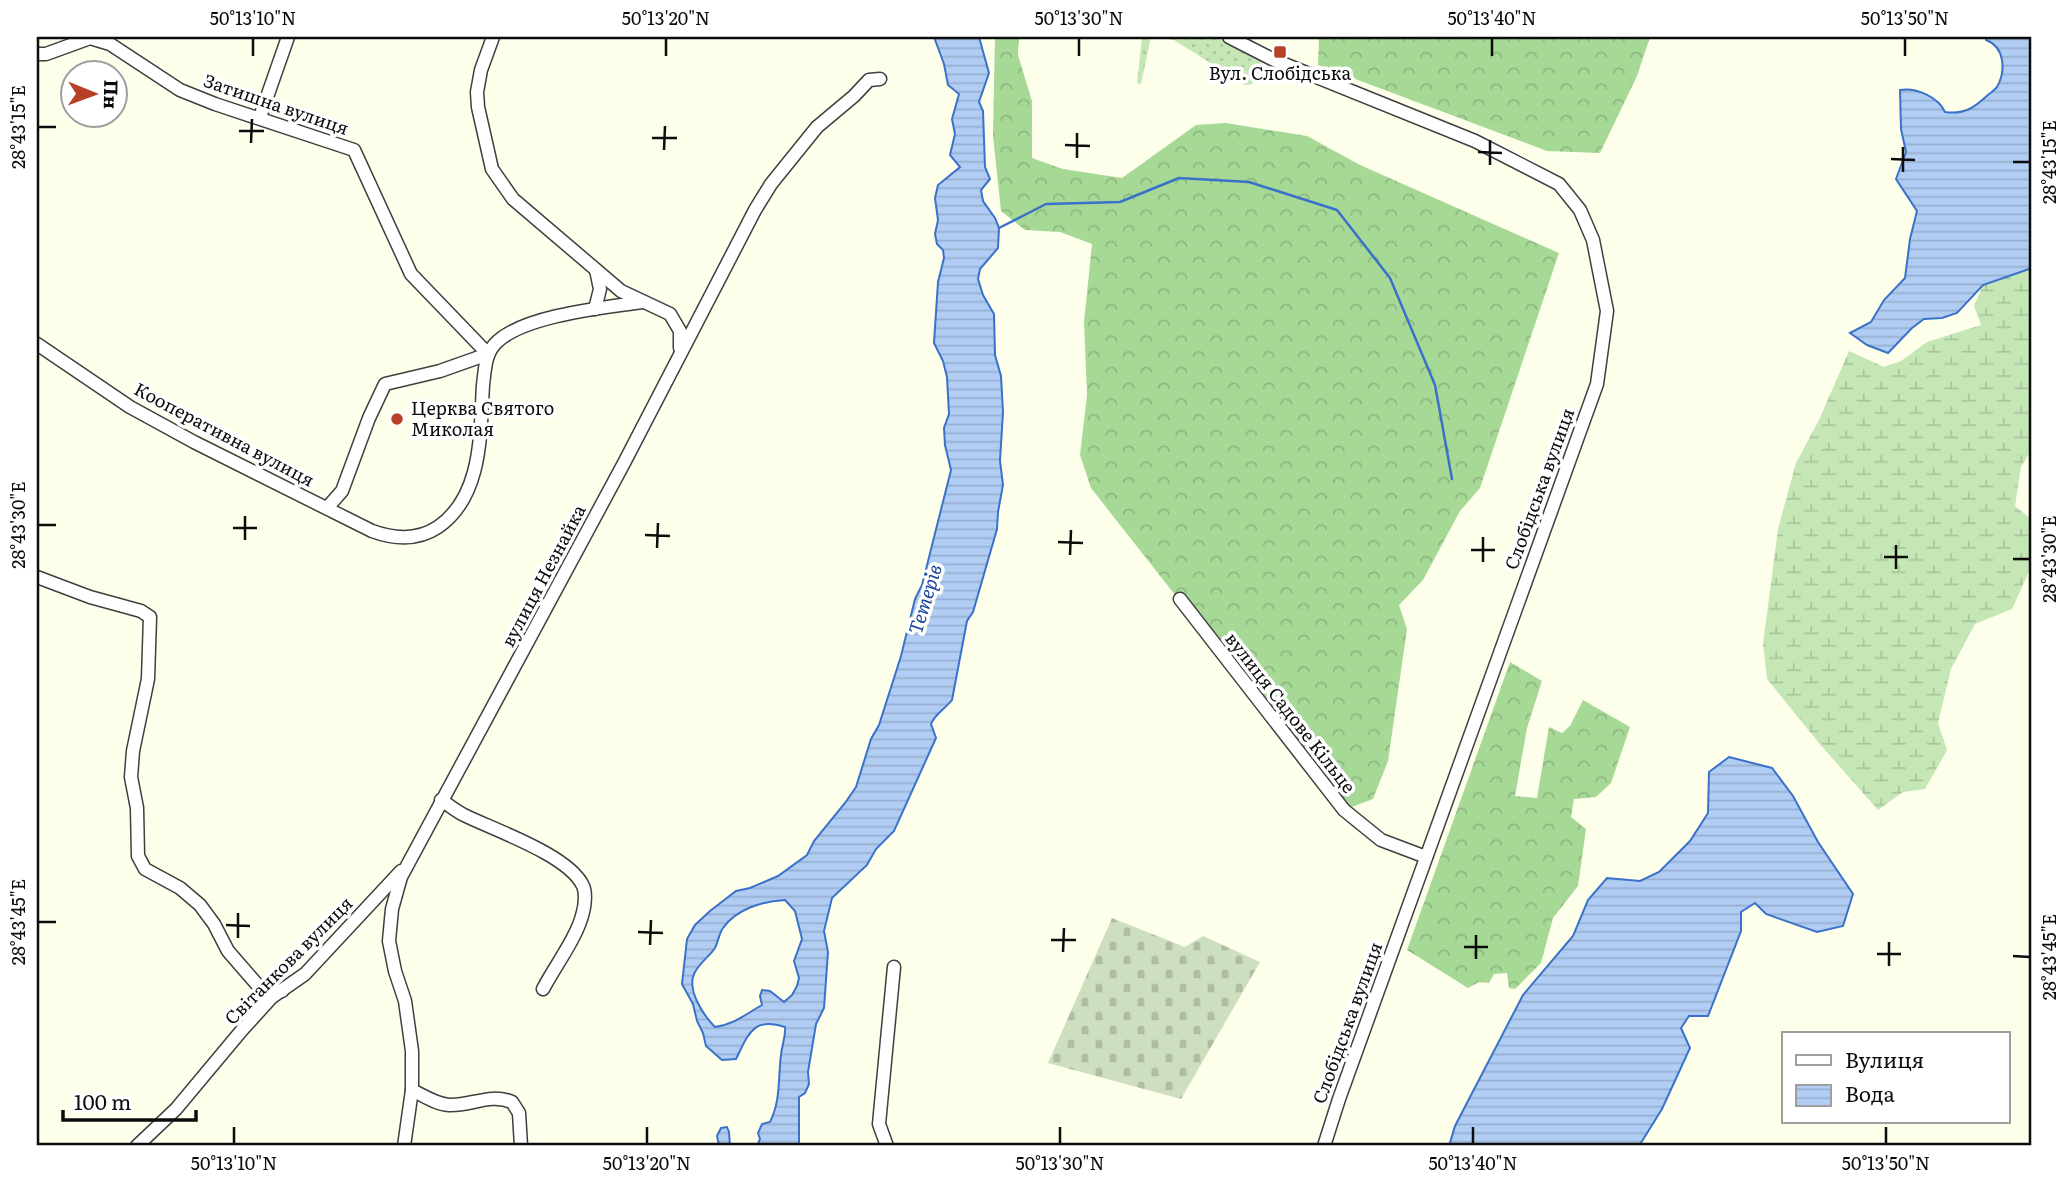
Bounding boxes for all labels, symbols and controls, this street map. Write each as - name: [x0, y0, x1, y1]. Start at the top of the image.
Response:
- text: 50°13'10"N: [210, 4, 296, 31]
- text: 50°13'20"N: [622, 4, 710, 31]
- text: 50°13'30"N: [1035, 4, 1123, 31]
- text: 50°13'40"N: [1447, 4, 1537, 31]
- text: 50°13'50"N: [1861, 4, 1949, 31]
- marker: Вул. Слобідська: [1272, 44, 1288, 60]
- place label: Вул. Слобідська: [1209, 59, 1352, 86]
- north arrow: [60, 60, 130, 130]
- street label: Затишна вулиця: [200, 66, 353, 141]
- text: Пн: [98, 79, 126, 109]
- text: 28°43'15"E: [4, 85, 31, 169]
- text: 28°43'15"E: [2035, 120, 2062, 204]
- street label: Кооперативна вулиця: [130, 375, 320, 493]
- place label: Церква Святого Миколая: [411, 394, 554, 442]
- street label: Слобідська вулиця: [1497, 404, 1580, 573]
- marker: Церква Святого Миколая: [389, 411, 405, 427]
- text: 28°43'30"E: [4, 481, 31, 569]
- street label: вулиця Незнайка: [494, 499, 592, 651]
- text: 28°43'30"E: [2035, 515, 2062, 603]
- water label: Тетерів: [900, 560, 948, 637]
- street label: вулиця Садове Кільце: [1220, 626, 1363, 798]
- text: 28°43'45"E: [4, 879, 31, 965]
- street label: Світанкова вулиця: [218, 890, 358, 1030]
- text: 28°43'45"E: [2035, 914, 2062, 1000]
- street label: Слобідська вулиця: [1305, 938, 1388, 1107]
- legend: [1782, 1032, 2010, 1124]
- text: Вулиця: [1845, 1043, 1924, 1074]
- text: Вода: [1845, 1077, 1896, 1108]
- scale bar: [63, 1078, 196, 1122]
- text: 100 m: [74, 1085, 131, 1116]
- text: 50°13'10"N: [191, 1149, 277, 1176]
- text: 50°13'20"N: [603, 1149, 691, 1176]
- text: 50°13'30"N: [1016, 1149, 1104, 1176]
- text: 50°13'40"N: [1428, 1149, 1518, 1176]
- text: 50°13'50"N: [1842, 1149, 1930, 1176]

